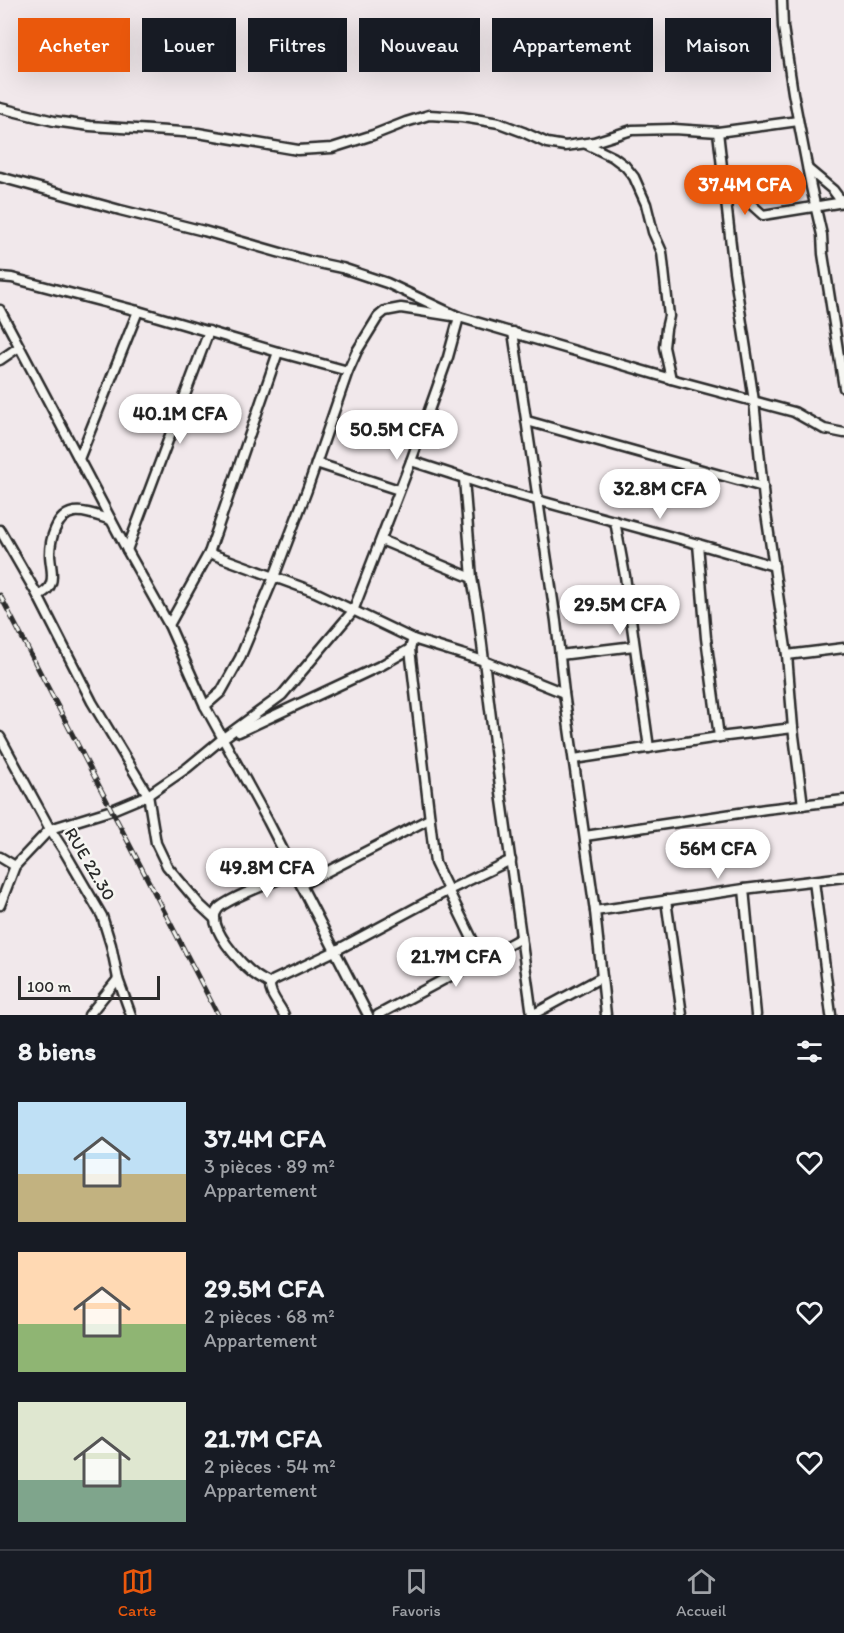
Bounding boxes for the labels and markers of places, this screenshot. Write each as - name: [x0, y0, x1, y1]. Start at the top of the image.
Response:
- pin: 37.4M CFA: [676, 165, 814, 216]
- pin: 40.1M CFA: [111, 394, 249, 445]
- pin: 50.5M CFA: [328, 410, 466, 461]
- pin: 32.8M CFA: [591, 469, 729, 520]
- pin: 29.5M CFA: [551, 585, 689, 636]
- pin: 56M CFA: [663, 829, 773, 880]
- pin: 49.8M CFA: [198, 848, 336, 899]
- pin: 21.7M CFA: [387, 937, 525, 988]

